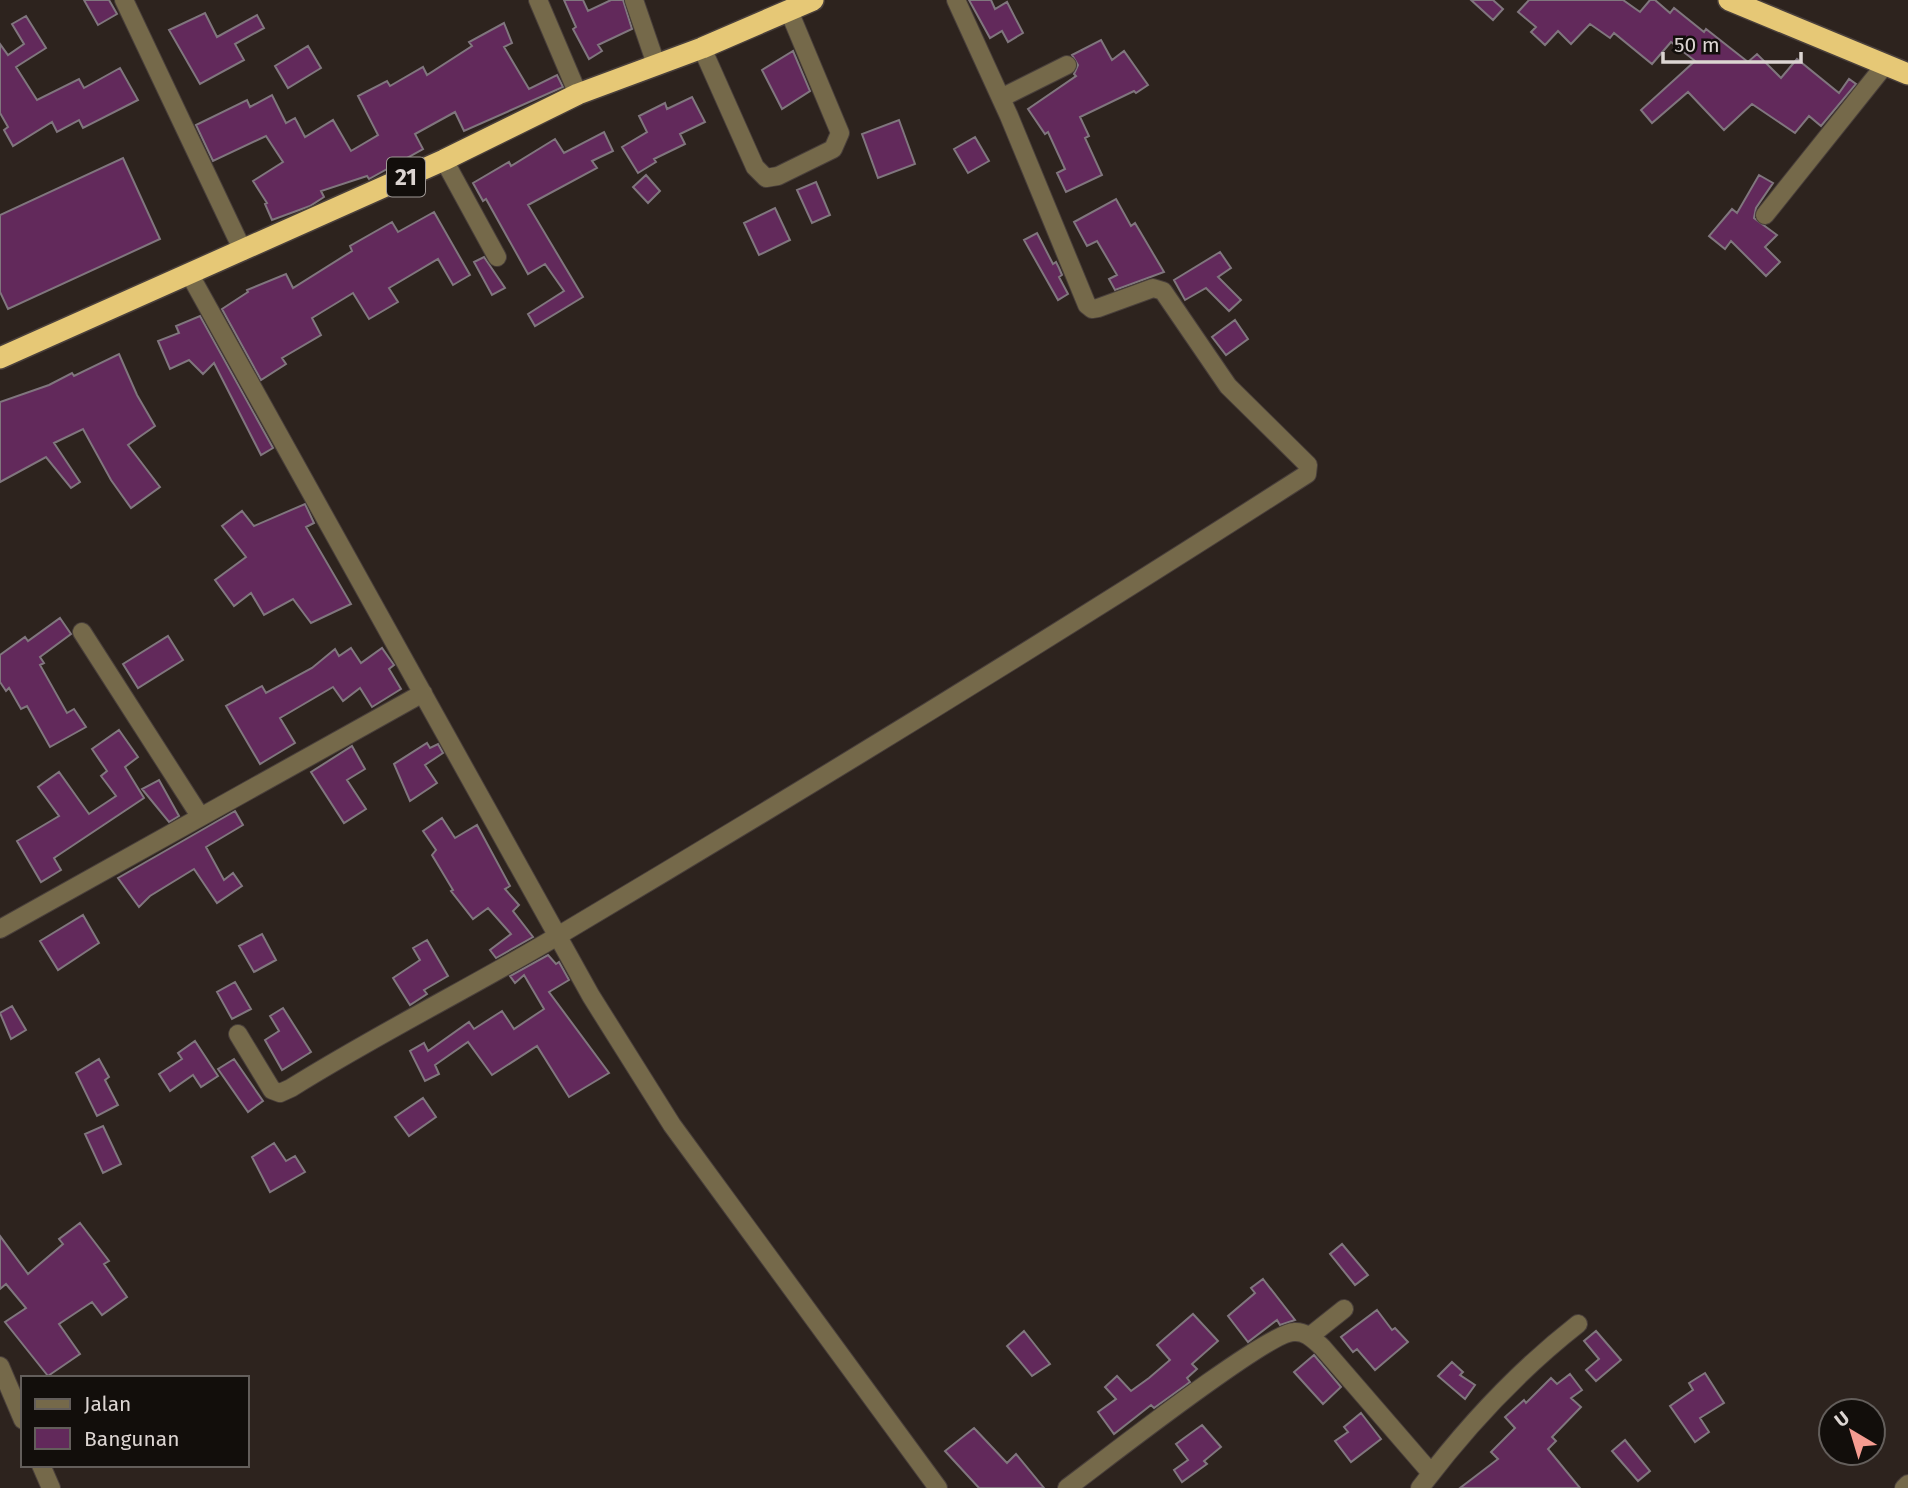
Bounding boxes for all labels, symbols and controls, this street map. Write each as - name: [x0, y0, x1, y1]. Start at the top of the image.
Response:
- scale bar: [1663, 21, 1801, 65]
- text: 50 m: [1674, 32, 1720, 58]
- road number: 21: [387, 158, 425, 196]
- legend: [21, 1376, 248, 1467]
- text: Jalan: [84, 1391, 131, 1417]
- north arrow: [1817, 1397, 1887, 1467]
- text: U: [1830, 1406, 1854, 1432]
- text: Bangunan: [84, 1426, 179, 1452]

